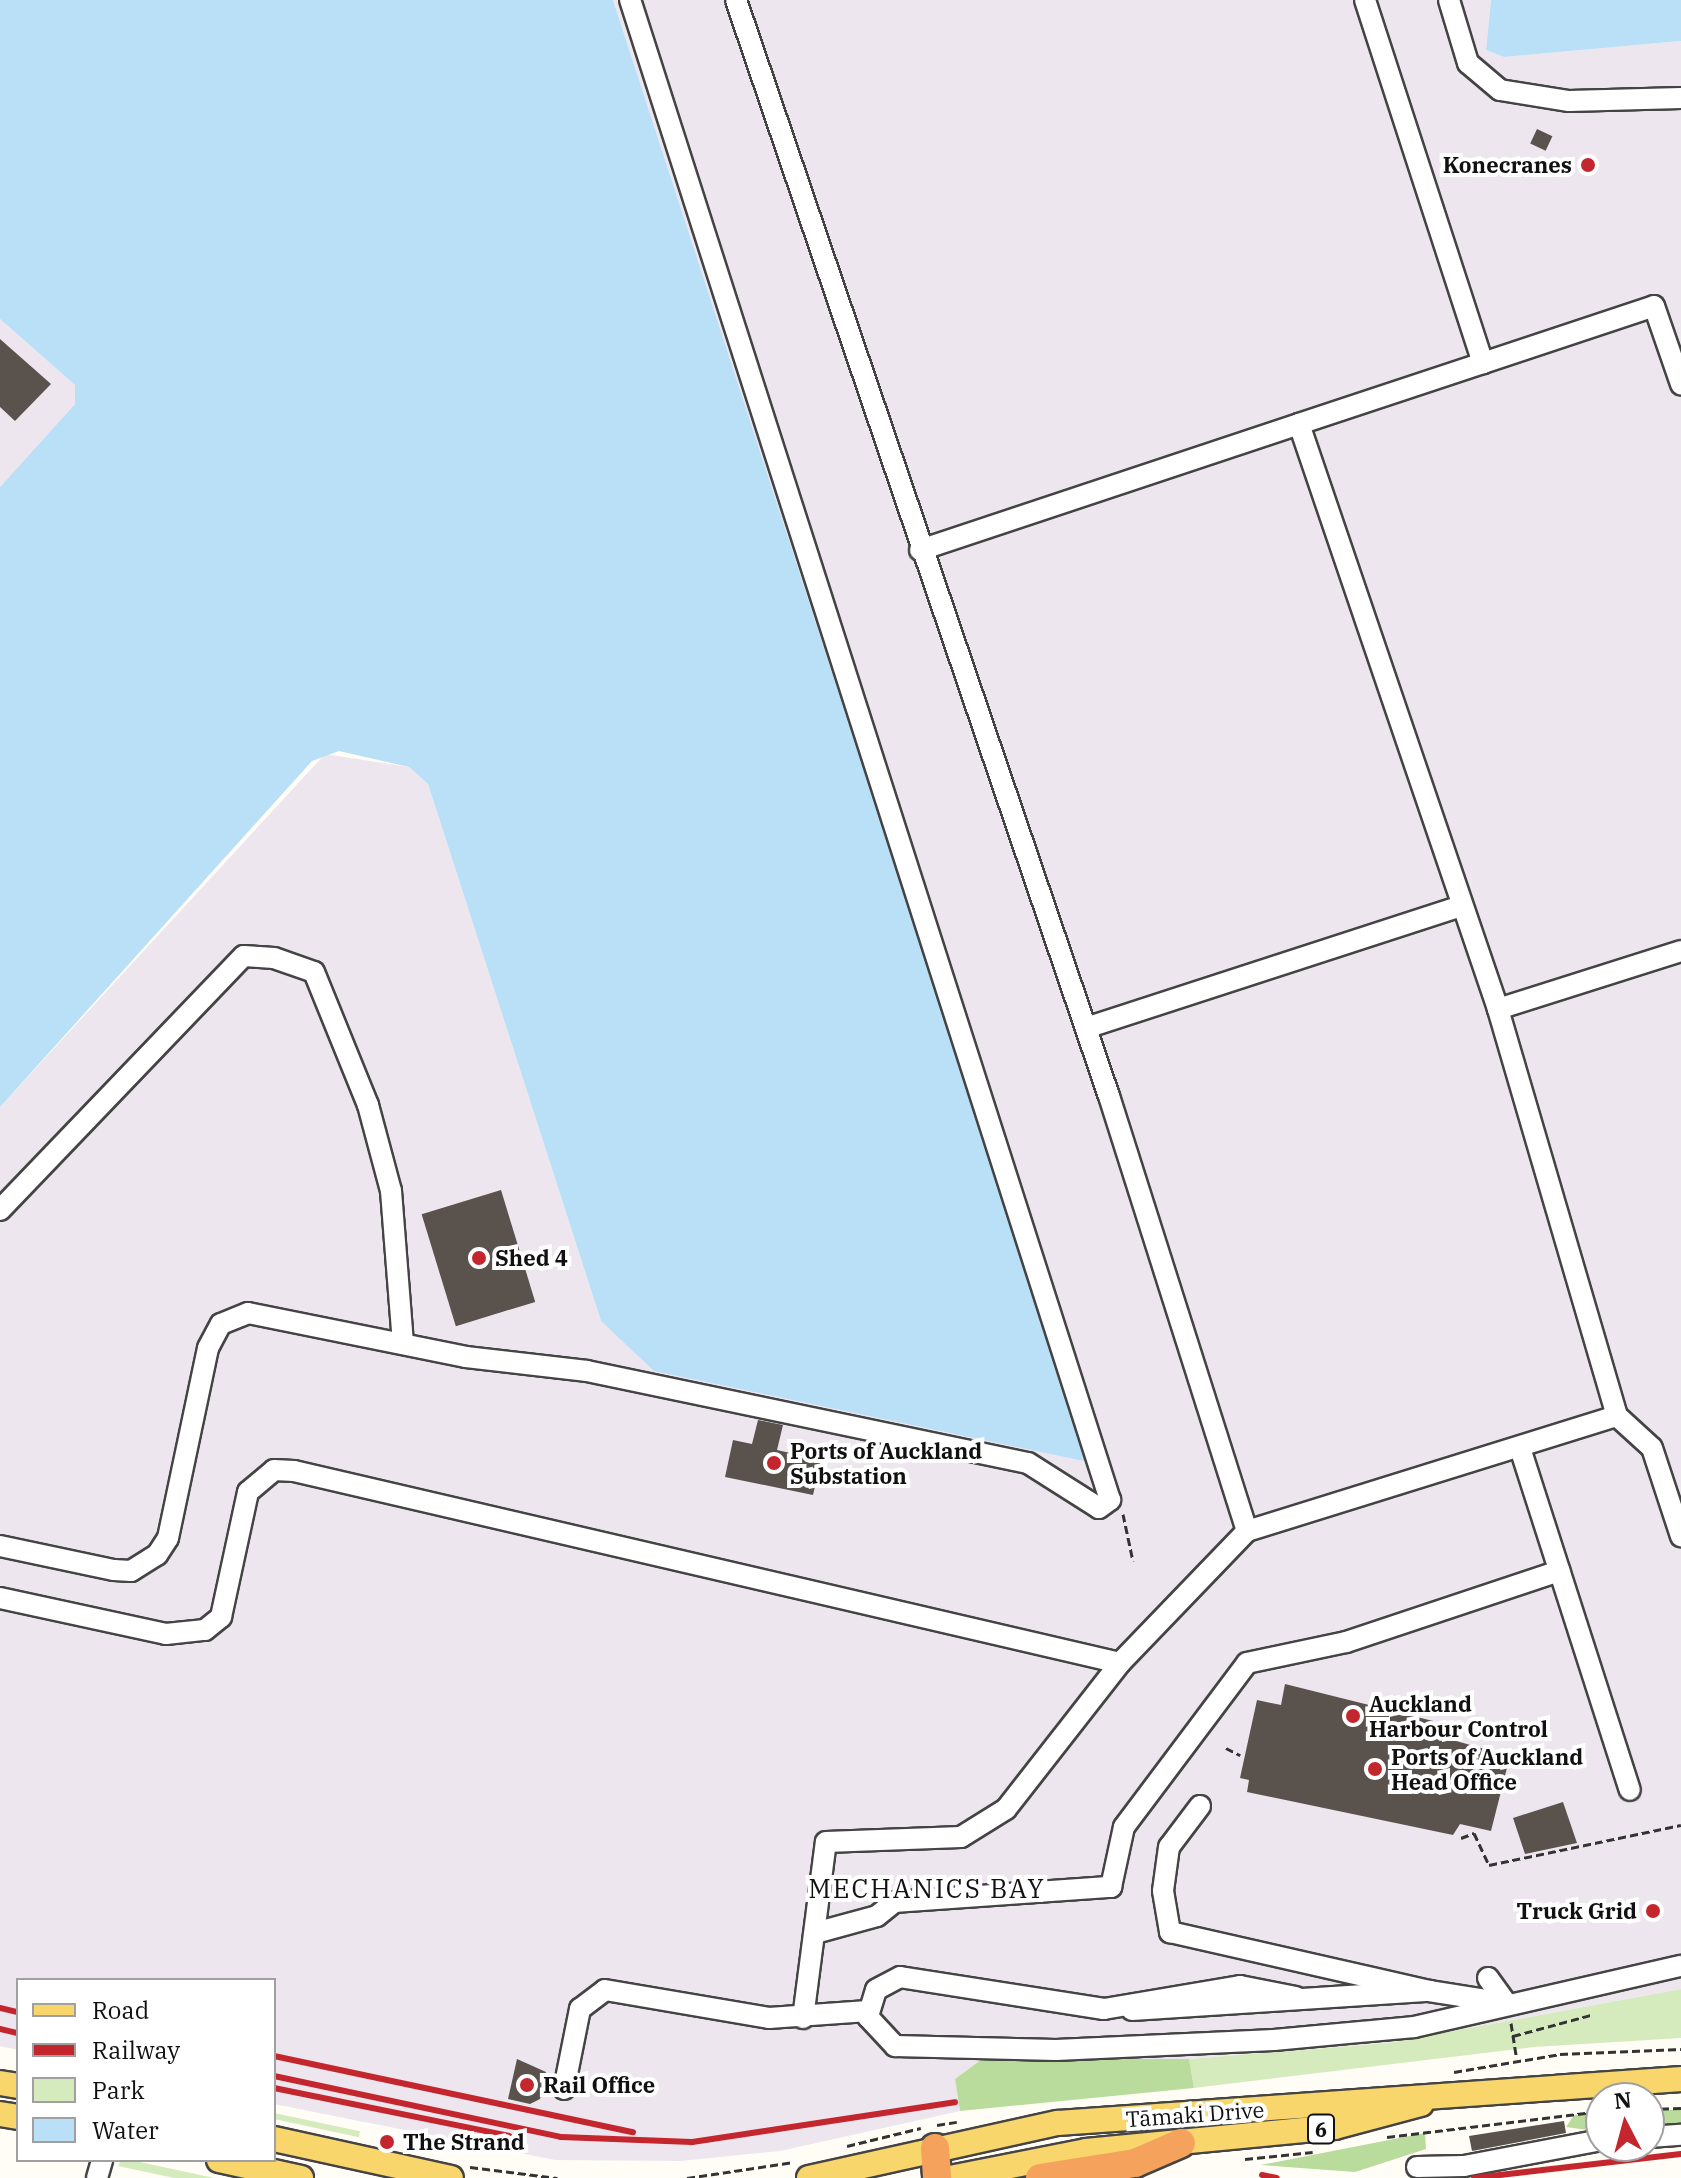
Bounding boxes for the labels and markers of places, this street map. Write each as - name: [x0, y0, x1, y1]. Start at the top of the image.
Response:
- place label: Konecranes: [1443, 152, 1572, 178]
- marker: Konecranes: [1579, 156, 1597, 174]
- place label: Shed 4: [495, 1245, 568, 1271]
- marker: Shed 4: [470, 1249, 488, 1267]
- place label: Ports of Auckland Substation: [790, 1437, 982, 1488]
- marker: Ports of Auckland Substation: [765, 1454, 783, 1472]
- place label: Auckland Harbour Control: [1369, 1690, 1548, 1742]
- marker: Auckland Harbour Control: [1344, 1707, 1362, 1725]
- place label: Ports of Auckland Head Office: [1391, 1743, 1583, 1794]
- marker: Ports of Auckland Head Office: [1366, 1760, 1384, 1778]
- place label: Truck Grid: [1517, 1898, 1637, 1924]
- marker: Truck Grid: [1644, 1902, 1662, 1920]
- place label: Rail Office: [543, 2072, 655, 2098]
- marker: Rail Office: [518, 2076, 536, 2094]
- place label: The Strand: [403, 2129, 525, 2155]
- marker: The Strand: [378, 2133, 396, 2151]

